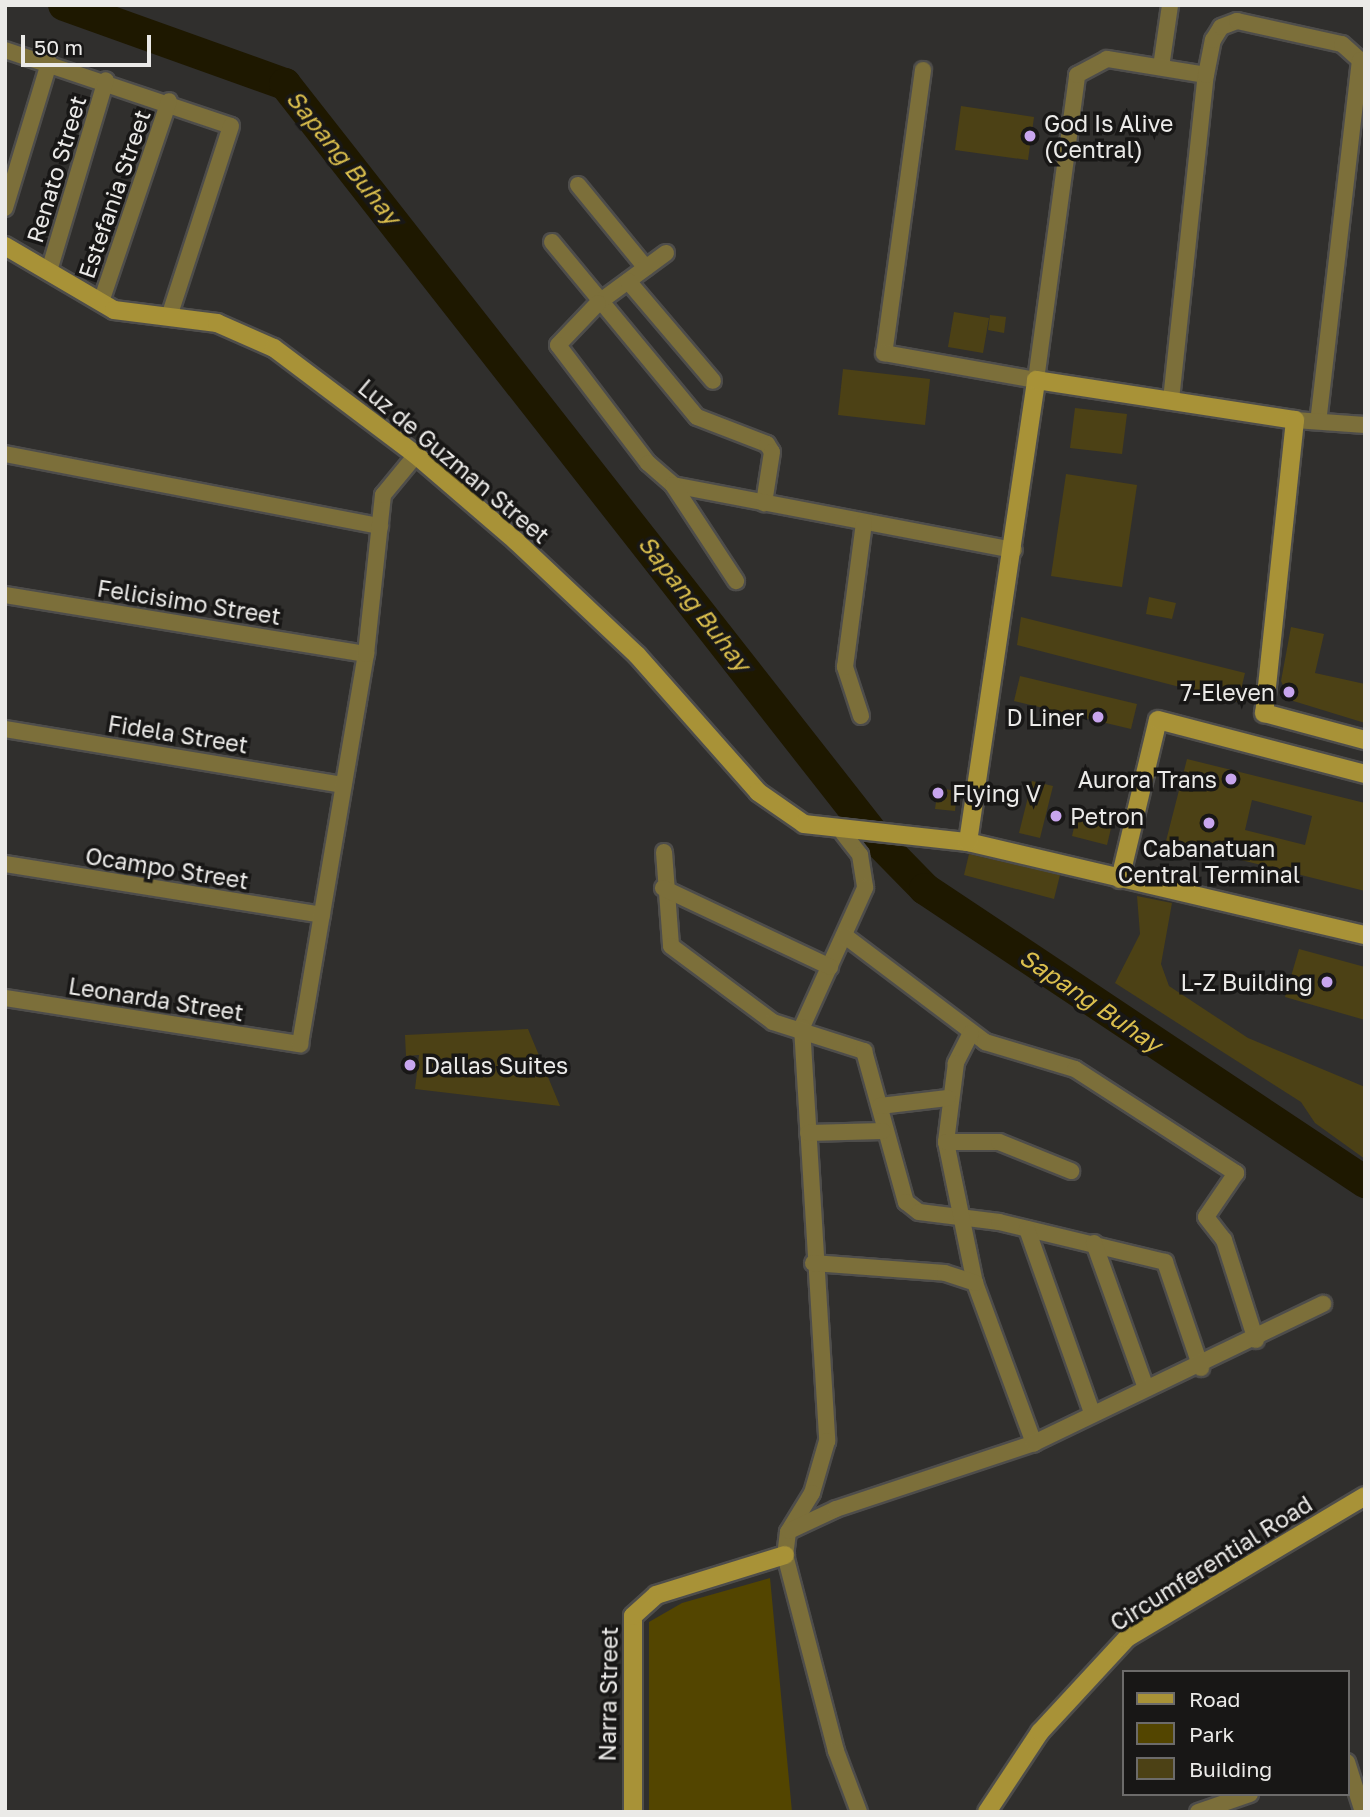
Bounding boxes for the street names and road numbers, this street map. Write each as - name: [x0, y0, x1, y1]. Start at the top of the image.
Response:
- street label: Renato Street: [21, 92, 91, 246]
- street label: Estefania Street: [72, 106, 156, 282]
- street label: Luz de Guzman Street: [353, 373, 555, 549]
- street label: Felicisimo Street: [95, 574, 283, 630]
- street label: Fidela Street: [106, 709, 250, 759]
- street label: Ocampo Street: [84, 841, 250, 895]
- street label: Leonarda Street: [66, 972, 246, 1026]
- street label: Circumferential Road: [1105, 1490, 1317, 1636]
- street label: Narra Street: [593, 1626, 623, 1762]

